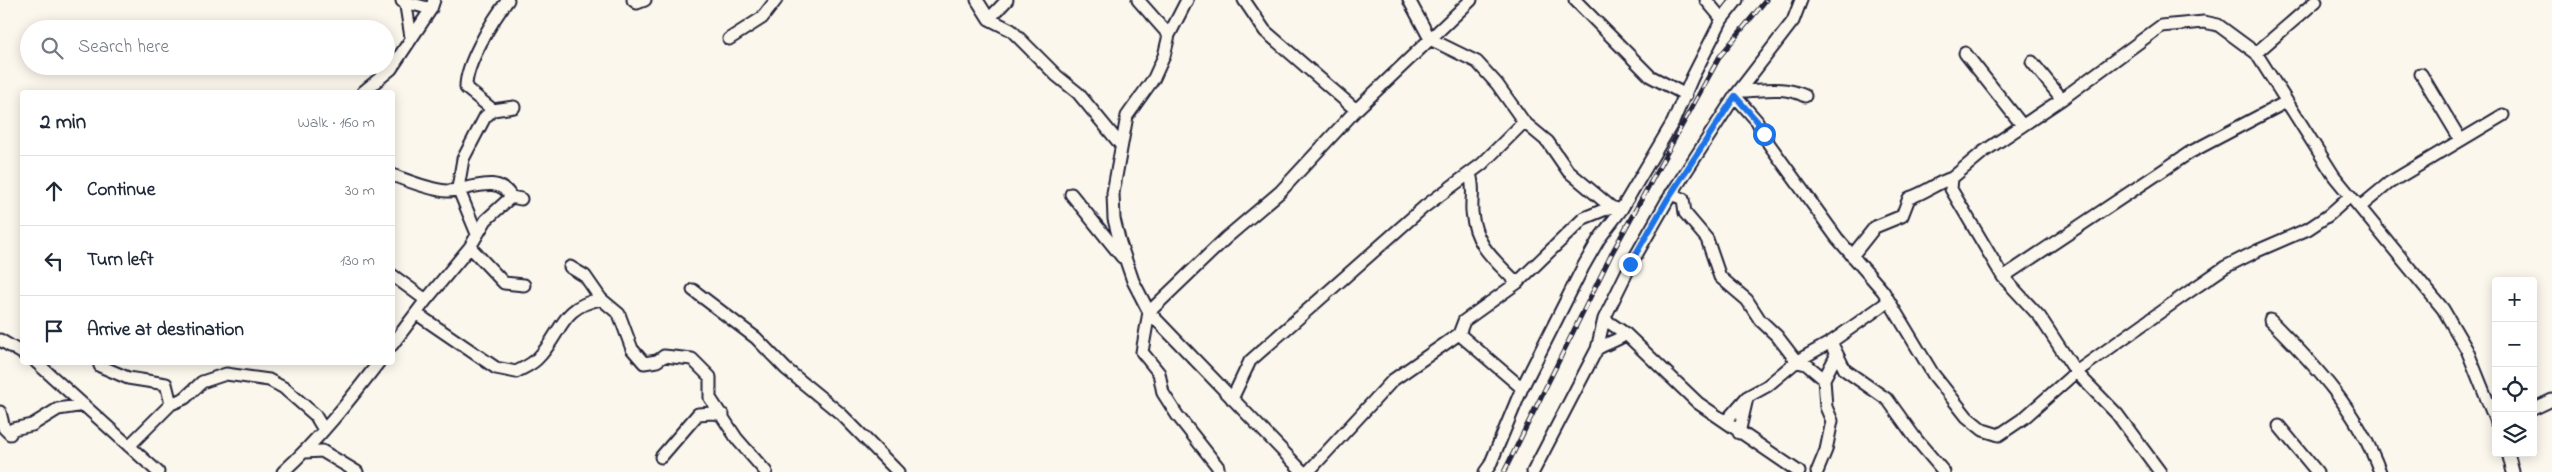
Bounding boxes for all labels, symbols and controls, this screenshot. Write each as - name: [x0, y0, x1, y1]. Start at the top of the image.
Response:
- search box: [20, 20, 395, 75]
- icon: search: [38, 34, 66, 62]
- text: Search here: [78, 34, 169, 61]
- text: 2 min: [40, 108, 86, 138]
- text: Walk · 160 m: [297, 111, 375, 135]
- route start: [1753, 123, 1776, 146]
- icon: ahead: [40, 177, 68, 205]
- text: Continue: [87, 177, 155, 204]
- text: 30 m: [345, 179, 375, 203]
- icon: left: [40, 247, 68, 275]
- text: Turn left: [87, 247, 154, 274]
- text: 130 m: [340, 249, 375, 273]
- route end: [1619, 253, 1642, 276]
- map controls: [2492, 277, 2537, 457]
- button: +: [2492, 277, 2537, 322]
- icon: arrive: [40, 317, 68, 345]
- text: Arrive at destination: [87, 317, 244, 344]
- button: −: [2492, 322, 2537, 367]
- button: locate: [2492, 367, 2537, 412]
- button: layers: [2492, 412, 2537, 457]

